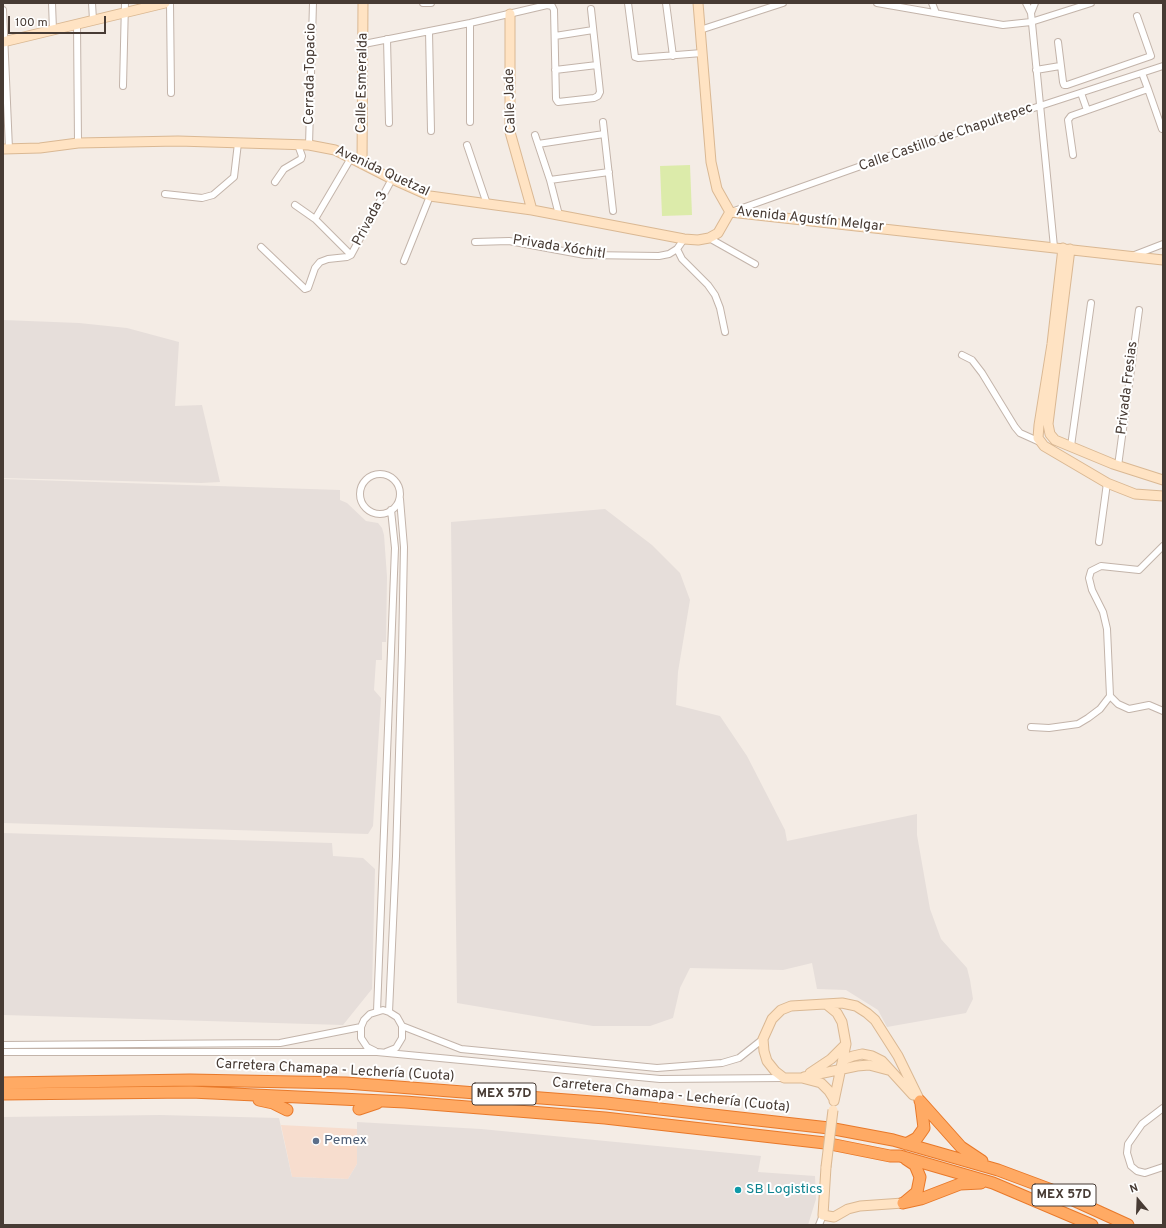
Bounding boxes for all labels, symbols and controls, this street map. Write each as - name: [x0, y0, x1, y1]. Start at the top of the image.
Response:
- scale bar: [10, 8, 108, 34]
- text: 100 m: [15, 15, 48, 31]
- street label: Cerrada Topacio: [302, 23, 320, 125]
- street label: Calle Esmeralda: [354, 33, 372, 133]
- street label: Calle Jade: [501, 68, 521, 134]
- street label: Calle Castillo de Chapultepec: [857, 100, 1035, 176]
- street label: Avenida Quetzal: [332, 143, 432, 201]
- street label: Privada 3: [350, 189, 392, 249]
- street label: Avenida Agustín Melgar: [735, 204, 885, 236]
- street label: Privada Xóchitl: [511, 232, 607, 264]
- street label: Privada Fresias: [1114, 340, 1142, 436]
- street label: Carretera Chamapa - Lechería (Cuota): [215, 1056, 455, 1086]
- street label: Carretera Chamapa - Lechería (Cuota): [551, 1075, 791, 1117]
- road number: MEX 57D: [472, 1083, 536, 1105]
- place label: Pemex: [324, 1133, 367, 1149]
- marker: Pemex: [311, 1136, 321, 1146]
- north arrow: [1118, 1180, 1158, 1220]
- text: N: [1128, 1181, 1140, 1197]
- place label: SB Logistics: [746, 1182, 823, 1198]
- road number: MEX 57D: [1032, 1184, 1096, 1206]
- marker: SB Logistics: [733, 1185, 743, 1195]

